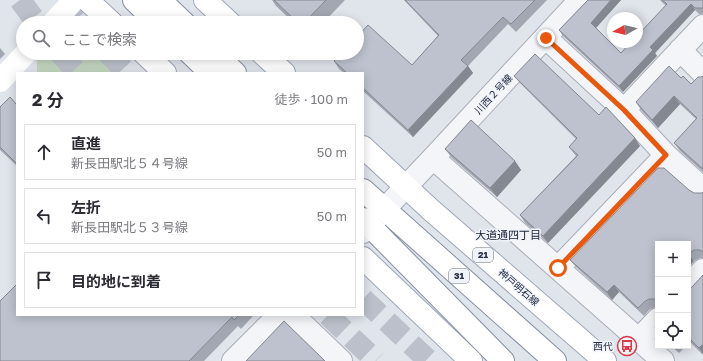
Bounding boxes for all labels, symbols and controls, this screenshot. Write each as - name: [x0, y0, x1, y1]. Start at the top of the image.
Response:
- north arrow: [607, 12, 643, 48]
- search box: [16, 16, 364, 60]
- icon: search: [30, 27, 52, 49]
- route end: [537, 29, 555, 47]
- text: ここで検索: [62, 30, 137, 48]
- street label: 川西２号線: [472, 72, 514, 116]
- text: 2 分: [32, 89, 64, 110]
- text: 徒歩 · 100 m: [274, 91, 348, 107]
- text: 直進: [71, 134, 101, 152]
- icon: ahead: [33, 141, 55, 163]
- text: 50 m: [317, 144, 347, 160]
- text: 新長田駅北５４号線: [71, 155, 188, 171]
- text: 左折: [71, 198, 101, 216]
- icon: left: [33, 205, 55, 227]
- text: 50 m: [317, 208, 347, 224]
- text: 新長田駅北５３号線: [71, 219, 188, 235]
- district label: 大道通四丁目: [475, 228, 541, 241]
- map controls: [655, 241, 691, 349]
- button: +: [655, 241, 691, 277]
- road number: 21: [473, 248, 493, 262]
- route start: [549, 259, 567, 277]
- street label: 神戸明石線: [496, 266, 542, 308]
- icon: arrive: [33, 269, 55, 291]
- road number: 31: [449, 269, 469, 283]
- text: 目的地に到着: [71, 272, 161, 290]
- button: −: [655, 277, 691, 313]
- button: locate: [655, 313, 691, 349]
- bus stop icon: 西代: [616, 335, 638, 357]
- place label: 西代: [593, 340, 613, 352]

